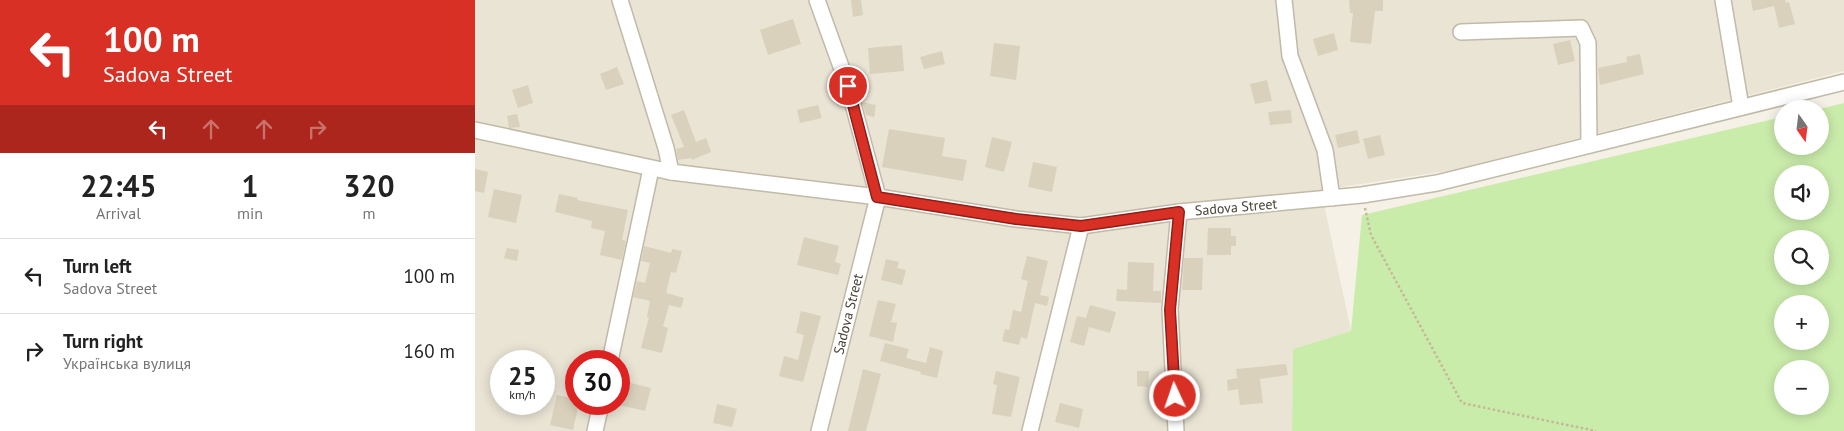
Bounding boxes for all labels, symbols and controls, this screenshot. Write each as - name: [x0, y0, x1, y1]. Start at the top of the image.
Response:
- text: 100 m: [103, 16, 200, 62]
- icon: left: [20, 20, 85, 85]
- text: Sadova Street: [103, 60, 233, 88]
- pin: [827, 65, 869, 107]
- icon: arrive: [834, 72, 862, 100]
- north arrow: [1774, 100, 1829, 155]
- map controls: [1774, 100, 1829, 415]
- icon: left: [144, 115, 172, 143]
- icon: ahead: [197, 115, 225, 143]
- icon: ahead: [250, 115, 278, 143]
- icon: right: [303, 115, 331, 143]
- button: sound: [1774, 165, 1829, 220]
- text: 22:45: [80, 166, 157, 205]
- text: 1: [242, 166, 259, 205]
- text: 320: [343, 166, 395, 205]
- street label: Sadova Street: [1194, 194, 1278, 220]
- text: Arrival: [96, 203, 141, 223]
- text: min: [237, 203, 263, 223]
- text: m: [363, 203, 376, 223]
- button: search: [1774, 230, 1829, 285]
- text: Turn left: [63, 254, 132, 278]
- icon: left: [20, 262, 48, 290]
- text: 100 m: [403, 264, 455, 288]
- street label: Sadova Street: [829, 272, 867, 356]
- text: Sadova Street: [63, 278, 157, 298]
- button: +: [1774, 295, 1829, 350]
- text: Turn right: [63, 329, 143, 353]
- icon: right: [20, 337, 48, 365]
- text: 160 m: [403, 339, 455, 363]
- speed limit sign: 30: [565, 350, 630, 415]
- text: Українська вулиця: [63, 353, 191, 373]
- text: 25: [508, 360, 537, 392]
- button: −: [1774, 360, 1829, 415]
- position arrow: [1148, 369, 1200, 421]
- text: km/h: [509, 387, 536, 402]

